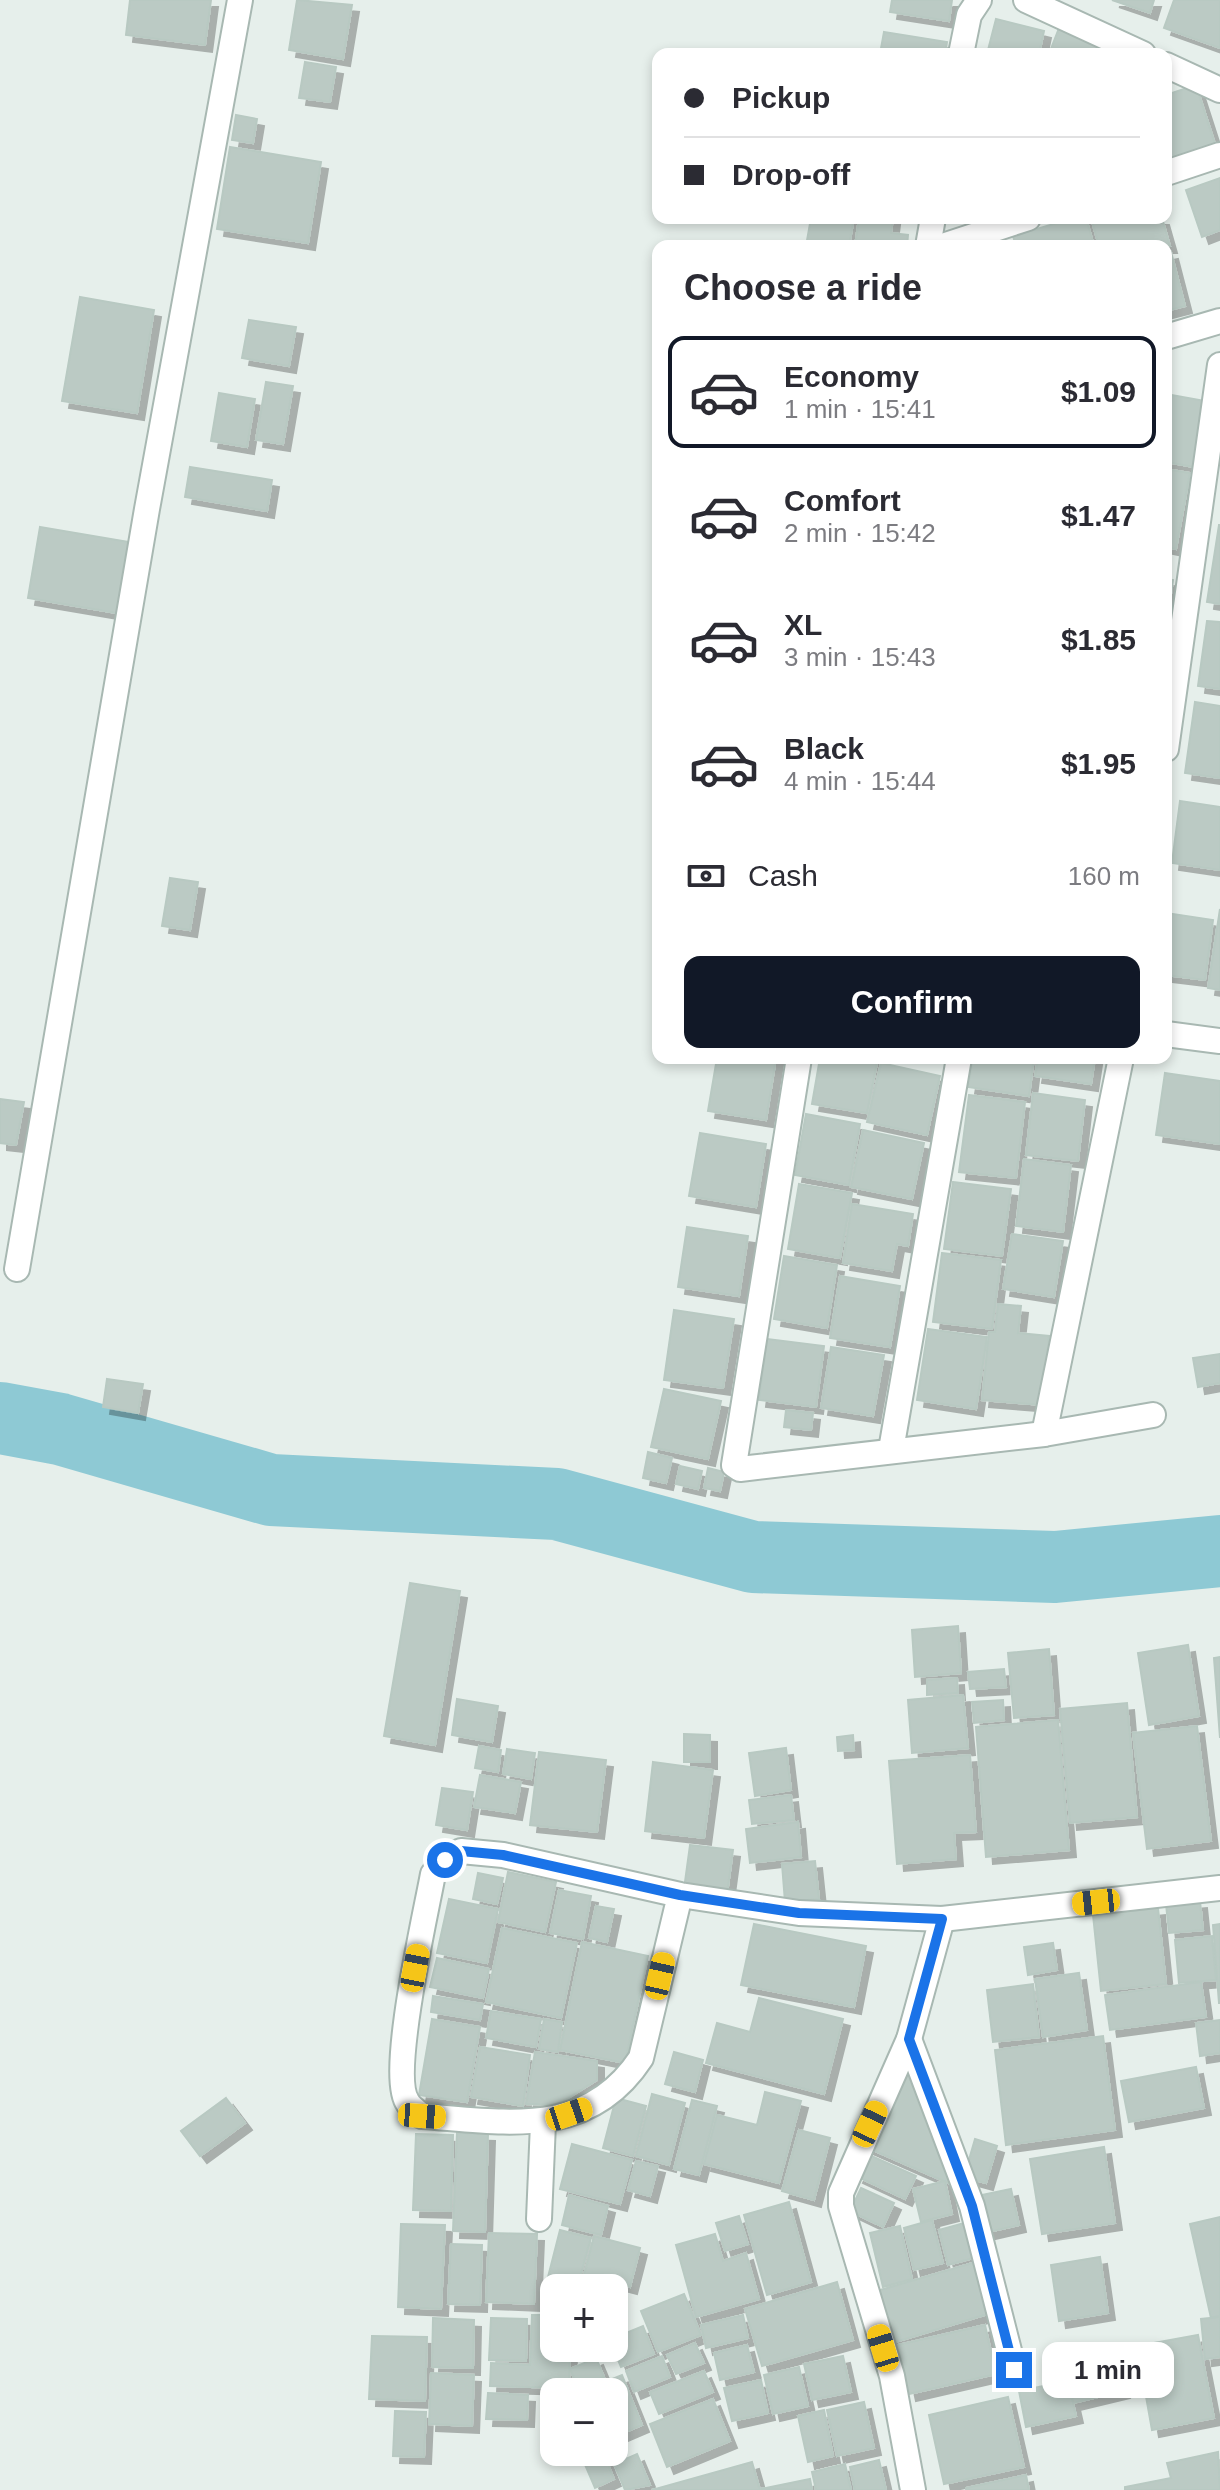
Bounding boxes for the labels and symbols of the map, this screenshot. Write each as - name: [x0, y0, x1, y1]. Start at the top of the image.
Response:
- route start: [427, 1842, 463, 1878]
- car: [1071, 1888, 1121, 1916]
- car: [399, 1942, 431, 1994]
- car: [643, 1950, 677, 2002]
- car: [542, 2095, 596, 2133]
- car: [849, 2097, 891, 2151]
- car: [397, 2102, 447, 2130]
- car: [865, 2322, 901, 2374]
- callout: 1 min: [1042, 2342, 1174, 2398]
- route end: [996, 2352, 1032, 2388]

